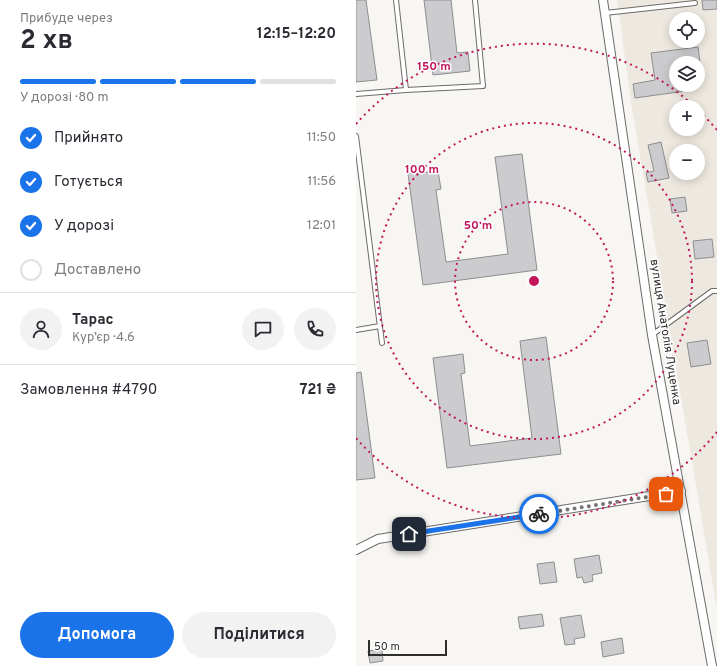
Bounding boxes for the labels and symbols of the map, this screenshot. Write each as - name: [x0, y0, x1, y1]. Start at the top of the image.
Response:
- text: 150 m: [417, 59, 451, 75]
- text: 100 m: [405, 162, 439, 178]
- text: 50 m: [464, 218, 492, 234]
- street label: вулиця Анатолія Луценка: [646, 258, 684, 406]
- centre of rings: [527, 274, 541, 288]
- pin: [649, 477, 683, 511]
- courier: [519, 494, 559, 534]
- pin: [392, 517, 426, 551]
- scale bar: [368, 638, 447, 657]

